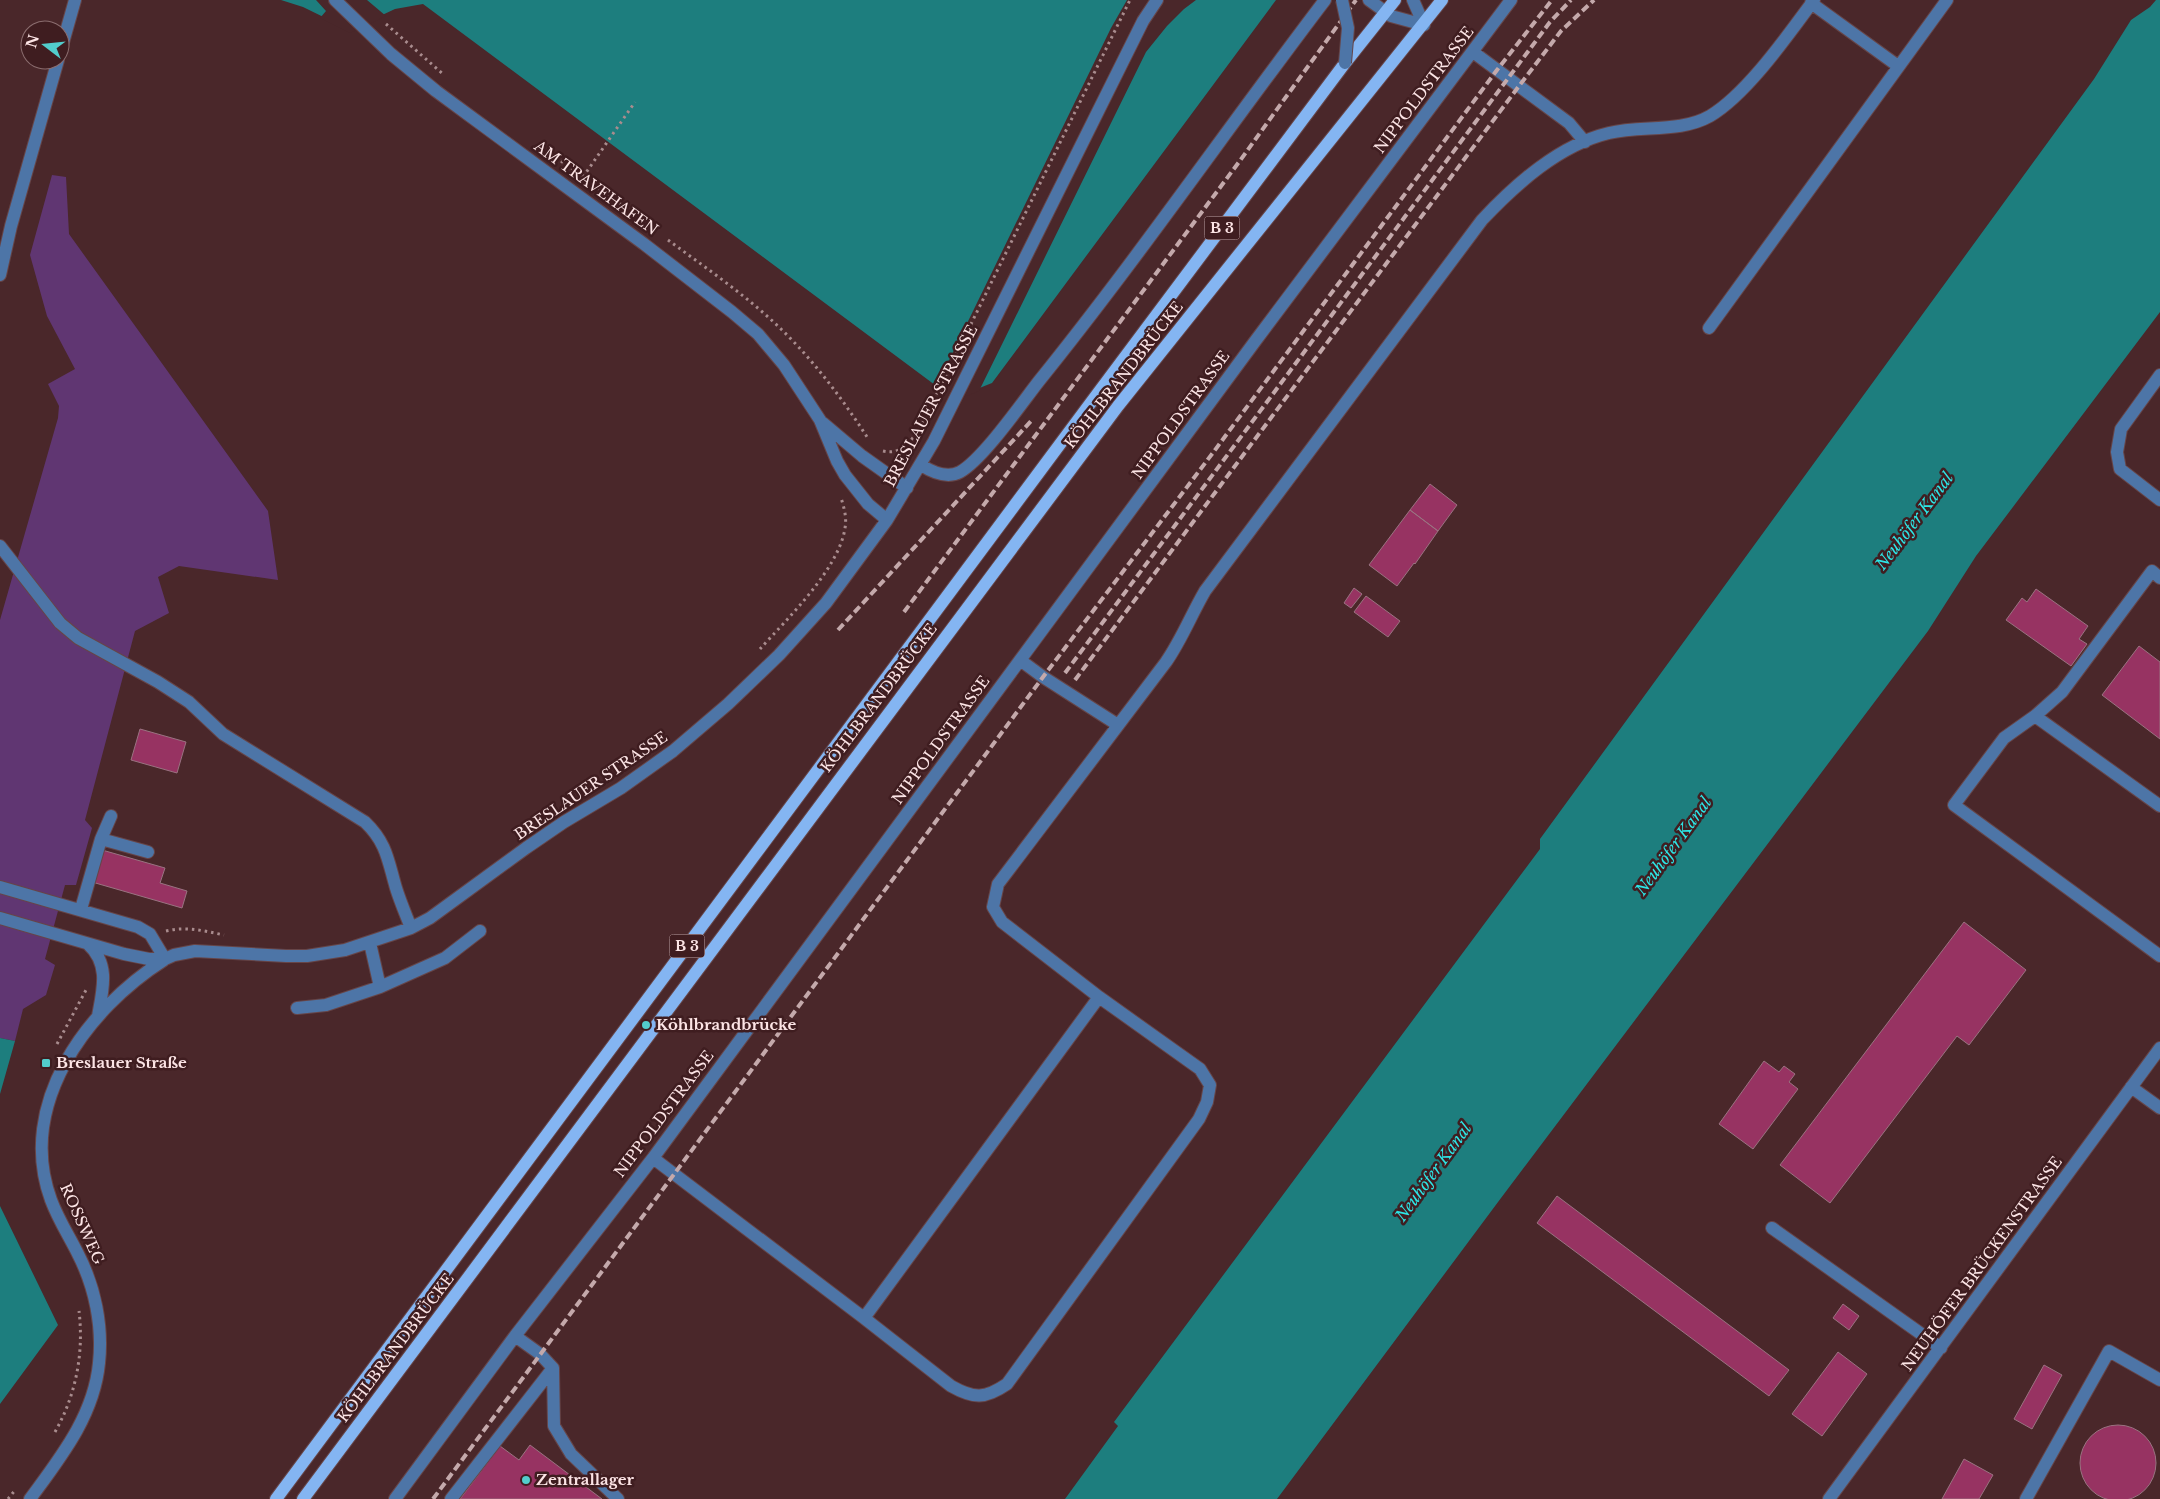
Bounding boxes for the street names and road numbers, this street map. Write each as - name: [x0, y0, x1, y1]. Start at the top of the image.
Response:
- street label: NIPPOLDSTRASSE: [1370, 22, 1478, 157]
- street label: AM TRAVEHAFEN: [530, 136, 662, 239]
- road number: B 3: [1204, 217, 1240, 240]
- street label: KÖHLBRANDBRÜCKE: [1060, 297, 1187, 452]
- street label: BRESLAUER STRASSE: [880, 322, 981, 490]
- street label: NIPPOLDSTRASSE: [1128, 347, 1234, 482]
- street label: KÖHLBRANDBRÜCKE: [816, 619, 941, 776]
- street label: NIPPOLDSTRASSE: [888, 672, 994, 807]
- street label: BRESLAUER STRASSE: [511, 727, 671, 844]
- road number: B 3: [670, 934, 704, 958]
- street label: NIPPOLDSTRASSE: [610, 1046, 718, 1181]
- street label: NEUHÖFER BRÜCKENSTRASSE: [1897, 1153, 2066, 1375]
- street label: ROSSWEG: [56, 1180, 109, 1267]
- street label: KÖHLBRANDBRÜCKE: [333, 1269, 458, 1426]

